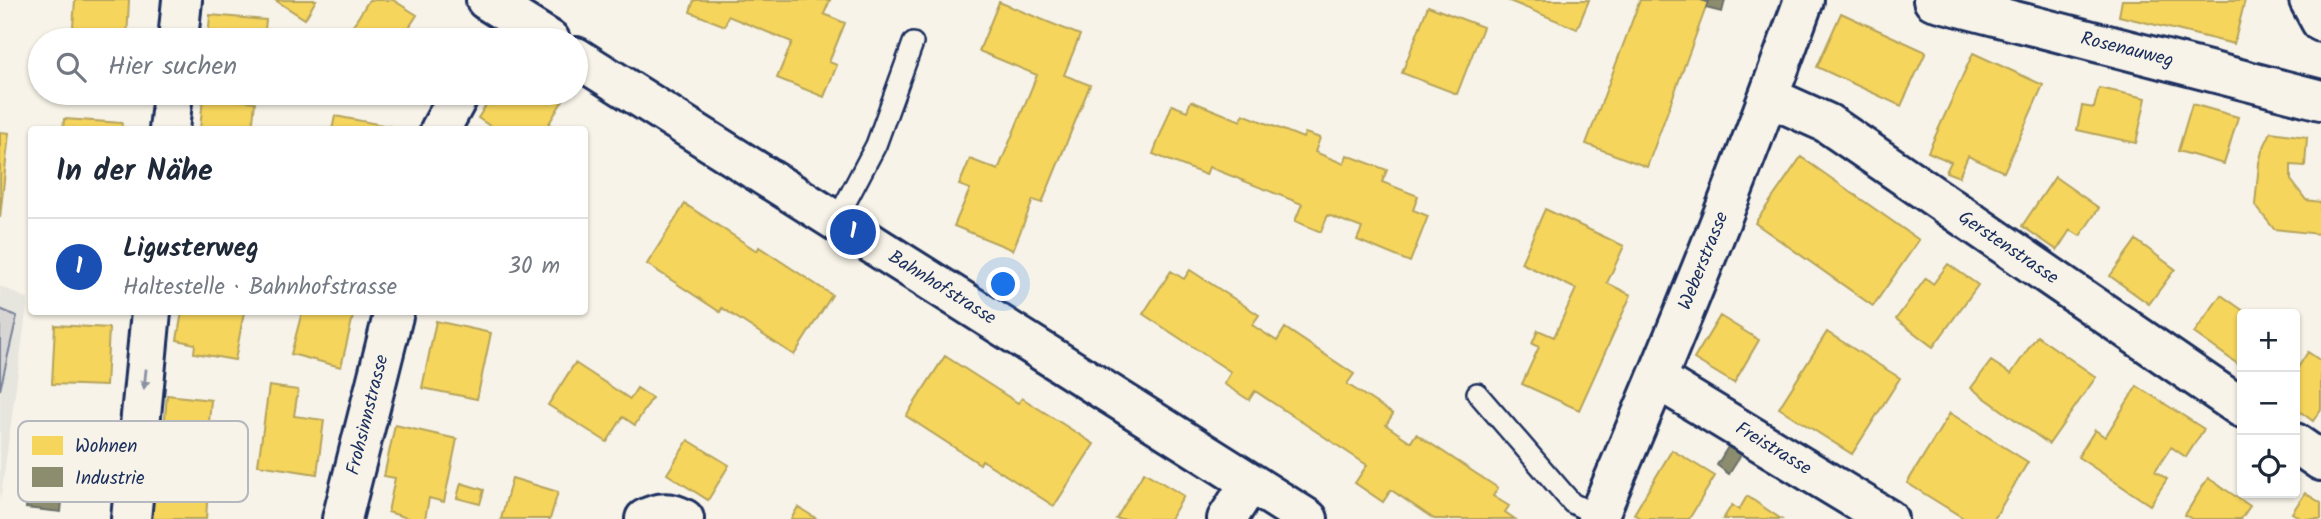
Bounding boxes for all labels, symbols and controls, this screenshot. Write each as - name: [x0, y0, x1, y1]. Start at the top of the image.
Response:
- street label: Rosenauweg: [2077, 24, 2177, 76]
- search box: [28, 28, 588, 105]
- text: Hier suchen: [108, 46, 237, 88]
- icon: search: [52, 48, 90, 86]
- text: In der Nähe: [56, 148, 213, 196]
- street label: Gerstenstrasse: [1952, 203, 2065, 293]
- pin: 1: [830, 206, 876, 258]
- street label: Weberstrasse: [1671, 207, 1737, 315]
- text: Ligusterweg: [123, 228, 259, 270]
- street label: Bahnhofstrasse: [882, 243, 1002, 333]
- text: 1: [76, 249, 82, 285]
- text: 30 m: [508, 249, 560, 285]
- your location: [986, 267, 1020, 301]
- text: Haltestelle · Bahnhofstrasse: [123, 270, 397, 306]
- map controls: [2237, 309, 2300, 498]
- button: +: [2237, 309, 2300, 372]
- street label: Frohsinnstrasse: [339, 351, 398, 478]
- one-way arrow: [139, 369, 150, 391]
- button: −: [2237, 372, 2300, 435]
- street label: Freistrasse: [1729, 414, 1817, 484]
- legend: [18, 421, 248, 502]
- text: Wohnen: [75, 432, 137, 462]
- button: locate: [2237, 435, 2300, 498]
- text: Industrie: [75, 464, 145, 494]

